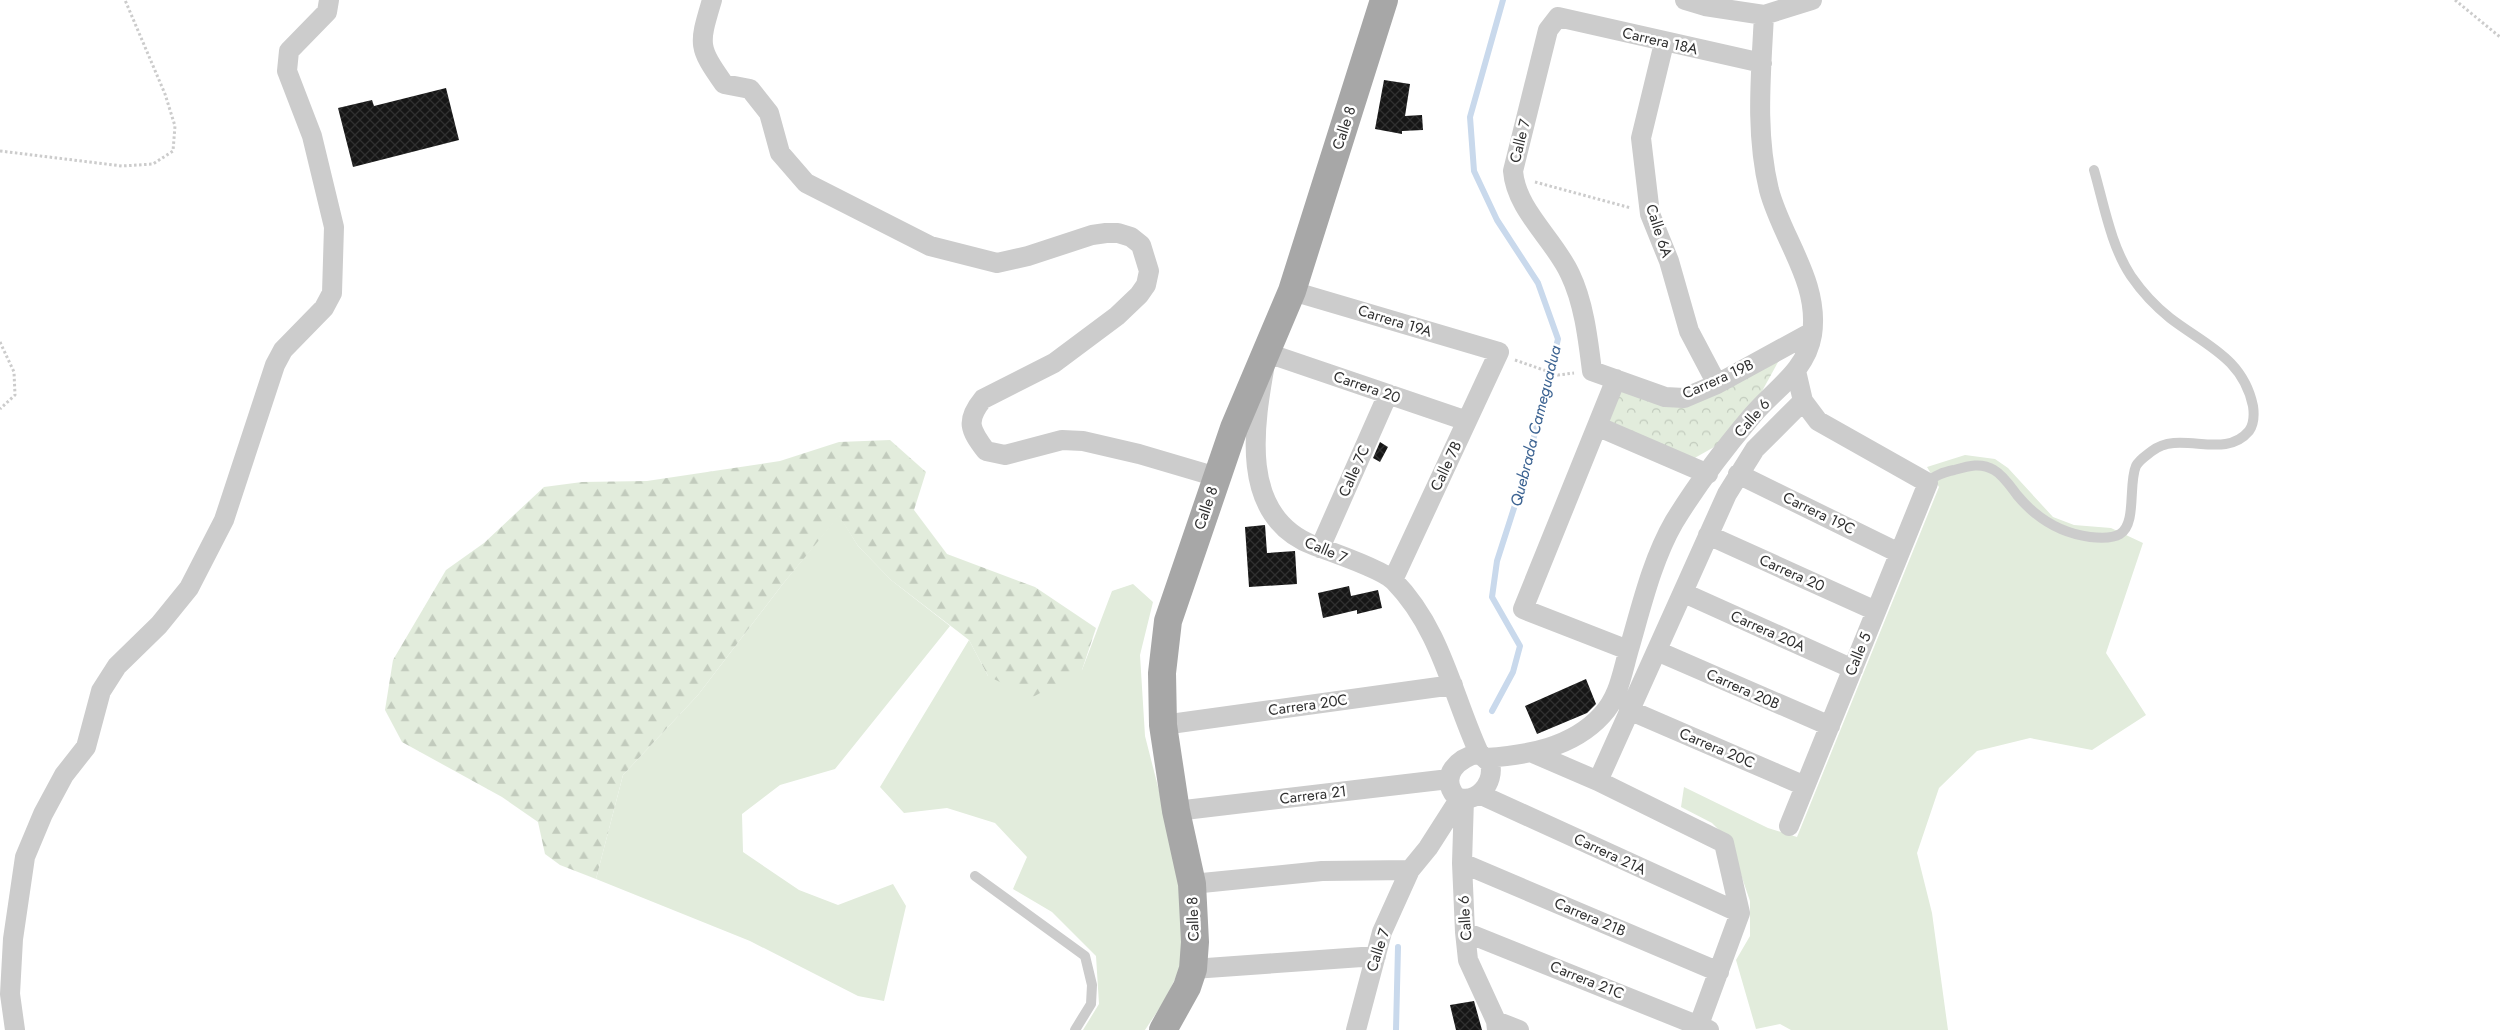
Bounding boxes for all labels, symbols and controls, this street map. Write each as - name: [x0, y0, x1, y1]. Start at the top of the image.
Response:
- street label: Carrera 18A: [1620, 22, 1700, 60]
- street label: Calle 8: [1327, 103, 1361, 153]
- street label: Calle 7: [1504, 117, 1536, 165]
- street label: Calle 6A: [1640, 201, 1678, 261]
- street label: Carrera 19A: [1355, 299, 1435, 343]
- water label: Quebrada Cameguadua: [1504, 343, 1567, 509]
- street label: Carrera 19B: [1679, 354, 1757, 404]
- street label: Carrera 20: [1330, 365, 1404, 409]
- street label: Calle 6: [1729, 394, 1775, 442]
- street label: Calle 7B: [1425, 437, 1467, 495]
- street label: Calle 7C: [1333, 442, 1375, 500]
- street label: Calle 8: [1188, 483, 1224, 533]
- street label: Carrera 19C: [1779, 486, 1859, 540]
- street label: Calle 7: [1301, 531, 1351, 569]
- street label: Carrera 20: [1756, 549, 1828, 597]
- street label: Carrera 20A: [1727, 605, 1809, 657]
- street label: Calle 5: [1839, 629, 1877, 679]
- street label: Carrera 20B: [1703, 663, 1783, 715]
- street label: Carrera 20C: [1267, 689, 1349, 721]
- street label: Carrera 20C: [1676, 722, 1758, 774]
- street label: Carrera 21: [1278, 780, 1348, 810]
- street label: Carrera 21A: [1570, 828, 1650, 880]
- street label: Carrera 21B: [1551, 892, 1629, 942]
- street label: Calle 6: [1452, 895, 1478, 941]
- street label: Calle 8: [1181, 896, 1205, 942]
- street label: Calle 7: [1361, 925, 1395, 975]
- street label: Carrera 21C: [1547, 955, 1627, 1005]

